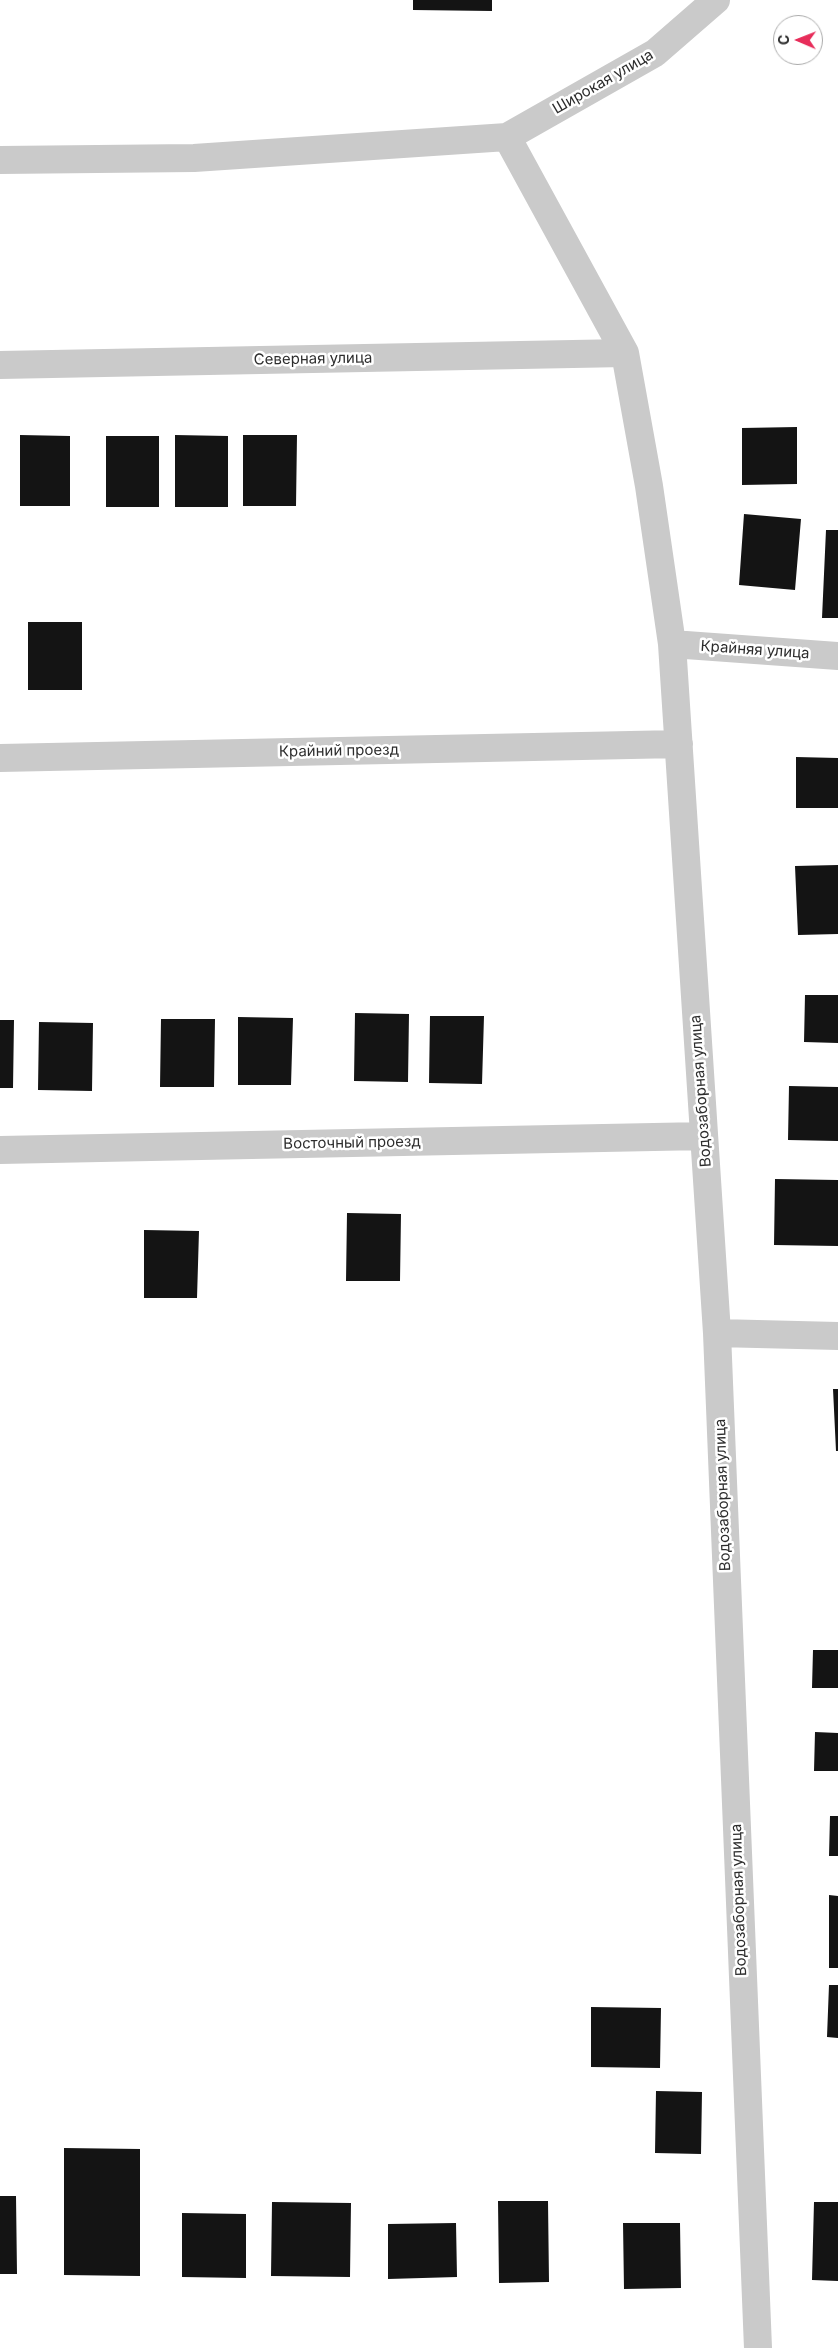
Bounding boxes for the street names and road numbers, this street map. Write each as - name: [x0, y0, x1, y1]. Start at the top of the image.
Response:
- street label: Широкая улица: [550, 46, 656, 118]
- street label: Северная улица: [254, 349, 372, 369]
- street label: Крайняя улица: [700, 637, 810, 663]
- street label: Крайний проезд: [279, 741, 399, 761]
- street label: Водозаборная улица: [687, 1014, 715, 1168]
- street label: Восточный проезд: [283, 1133, 421, 1153]
- street label: Водозаборная улица: [711, 1418, 735, 1572]
- street label: Водозаборная улица: [727, 1823, 751, 1977]

